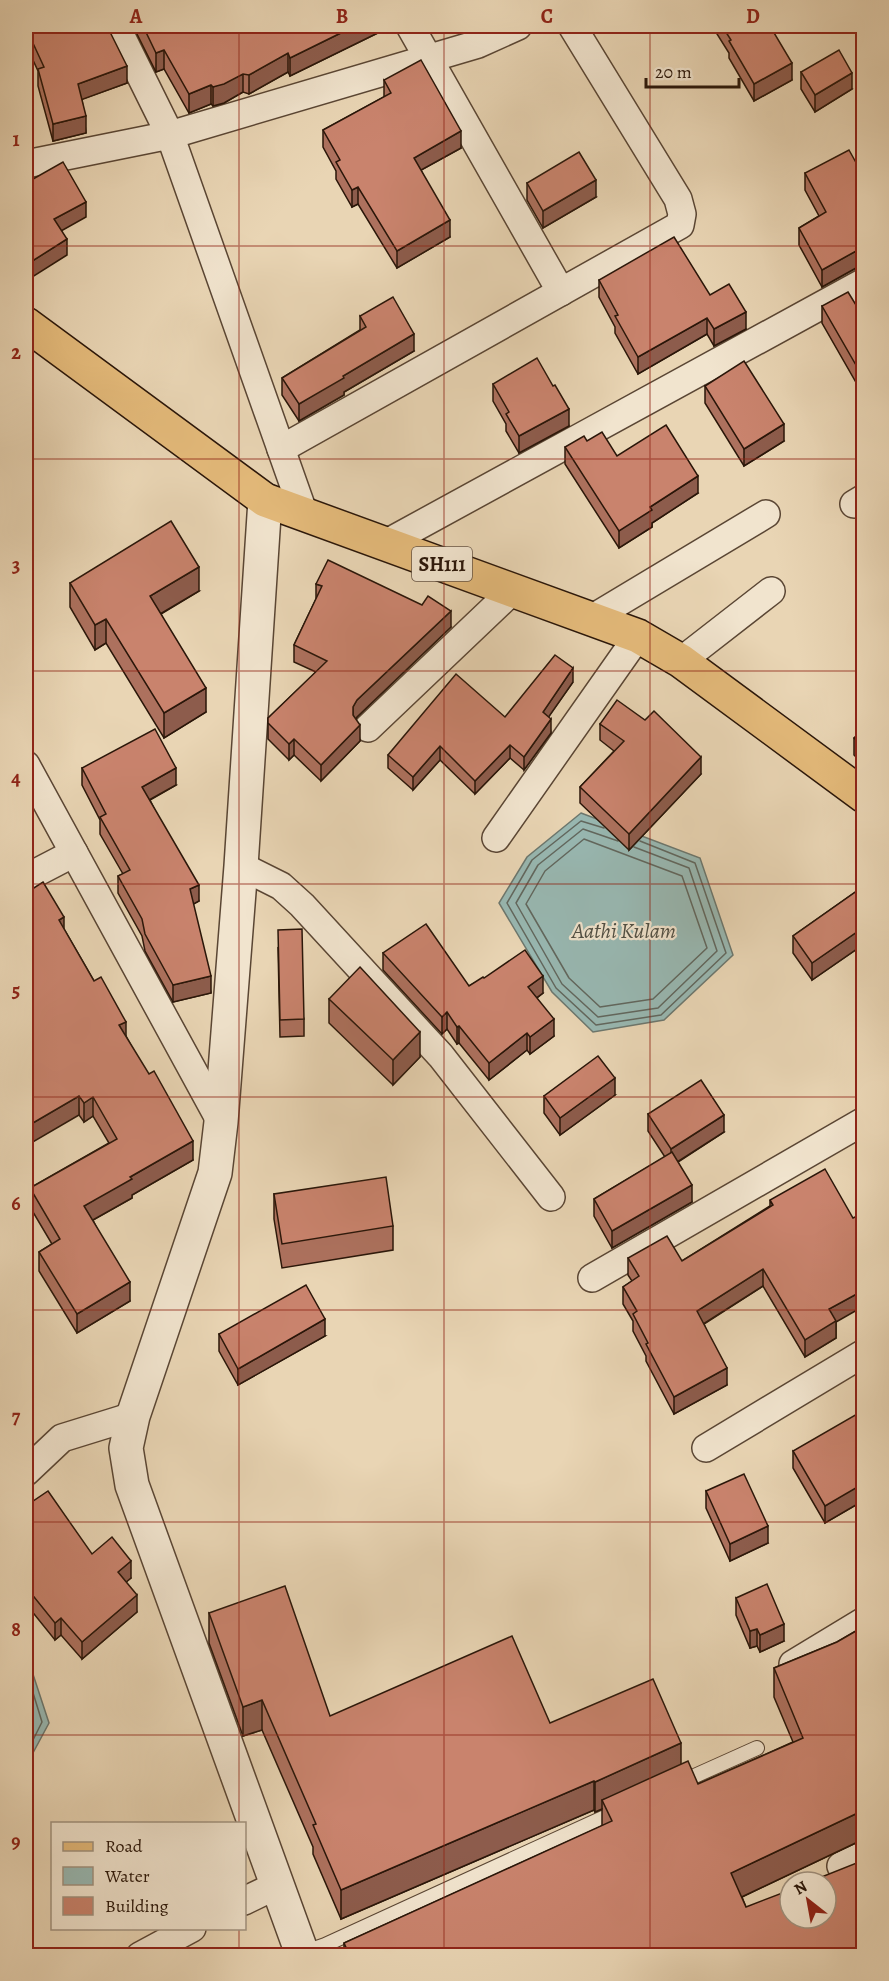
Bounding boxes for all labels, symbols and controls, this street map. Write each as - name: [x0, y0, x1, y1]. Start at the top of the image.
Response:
- text: A: [129, 3, 143, 30]
- text: B: [336, 3, 348, 30]
- text: C: [541, 3, 553, 30]
- text: D: [746, 3, 760, 30]
- scale bar: [646, 51, 739, 89]
- text: 20 m: [655, 60, 692, 84]
- text: 1: [12, 126, 20, 153]
- text: 2: [11, 339, 21, 366]
- road number: SH111: [412, 547, 472, 581]
- text: 3: [12, 552, 20, 579]
- text: 4: [11, 765, 21, 792]
- water label: Aathi Kulam: [571, 916, 676, 946]
- text: 5: [12, 977, 20, 1004]
- text: 6: [11, 1190, 21, 1217]
- text: 7: [12, 1403, 21, 1430]
- text: 8: [11, 1616, 21, 1643]
- legend: [51, 1822, 246, 1930]
- text: 9: [11, 1828, 21, 1855]
- text: Road: [105, 1834, 143, 1858]
- text: Water: [104, 1864, 150, 1888]
- north arrow: [778, 1870, 838, 1930]
- text: N: [790, 1875, 812, 1900]
- text: Building: [105, 1894, 169, 1918]

